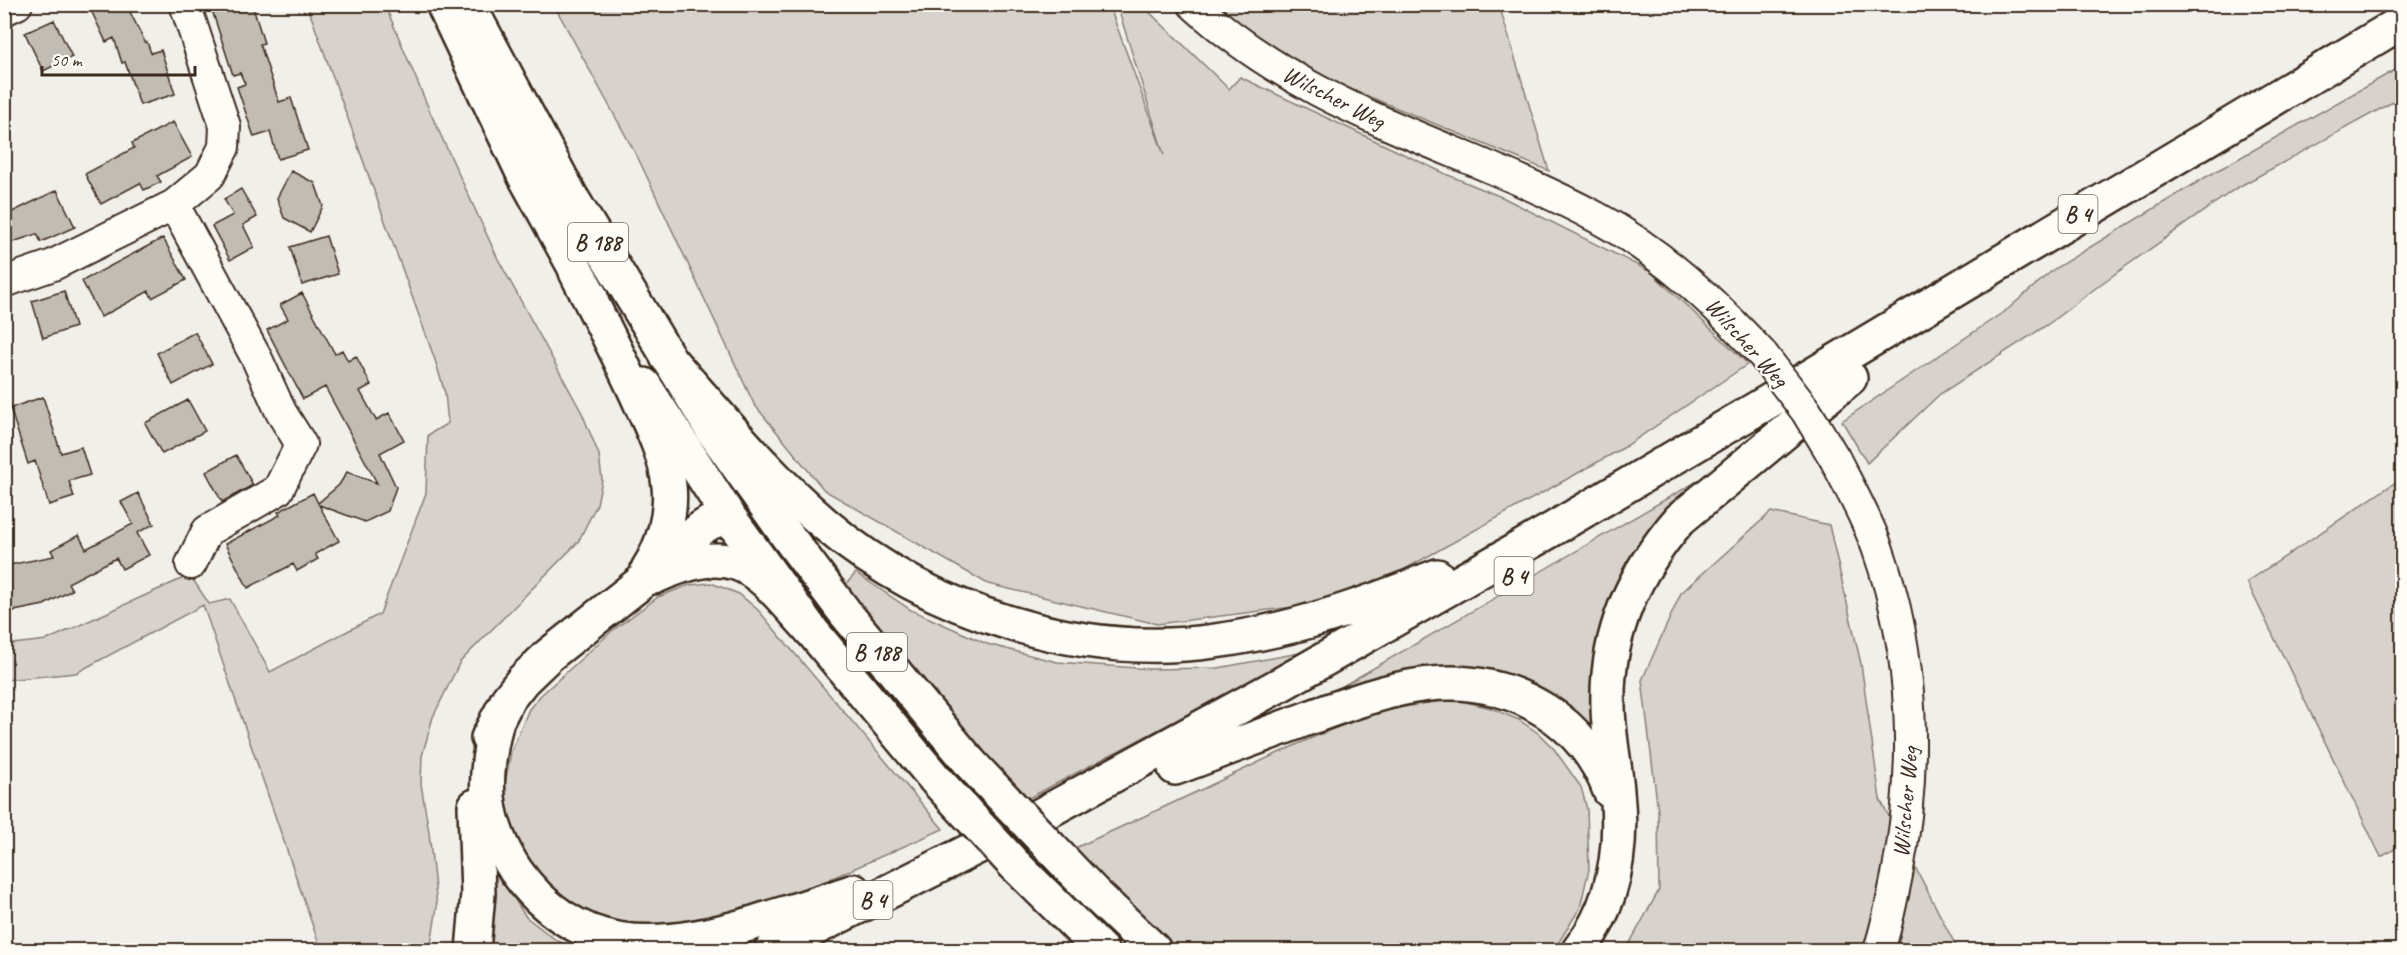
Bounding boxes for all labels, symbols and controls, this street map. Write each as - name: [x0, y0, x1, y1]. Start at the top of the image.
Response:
- scale bar: [42, 39, 195, 77]
- text: 50 m: [51, 49, 84, 71]
- street label: Wilscher Weg: [1278, 59, 1391, 136]
- road number: B 4: [2058, 195, 2098, 233]
- road number: B 188: [568, 223, 628, 261]
- street label: Wilscher Weg: [1699, 291, 1796, 394]
- road number: B 4: [1494, 557, 1534, 595]
- road number: B 188: [847, 633, 907, 671]
- street label: Wilscher Weg: [1885, 744, 1925, 858]
- road number: B 4: [854, 881, 892, 919]

